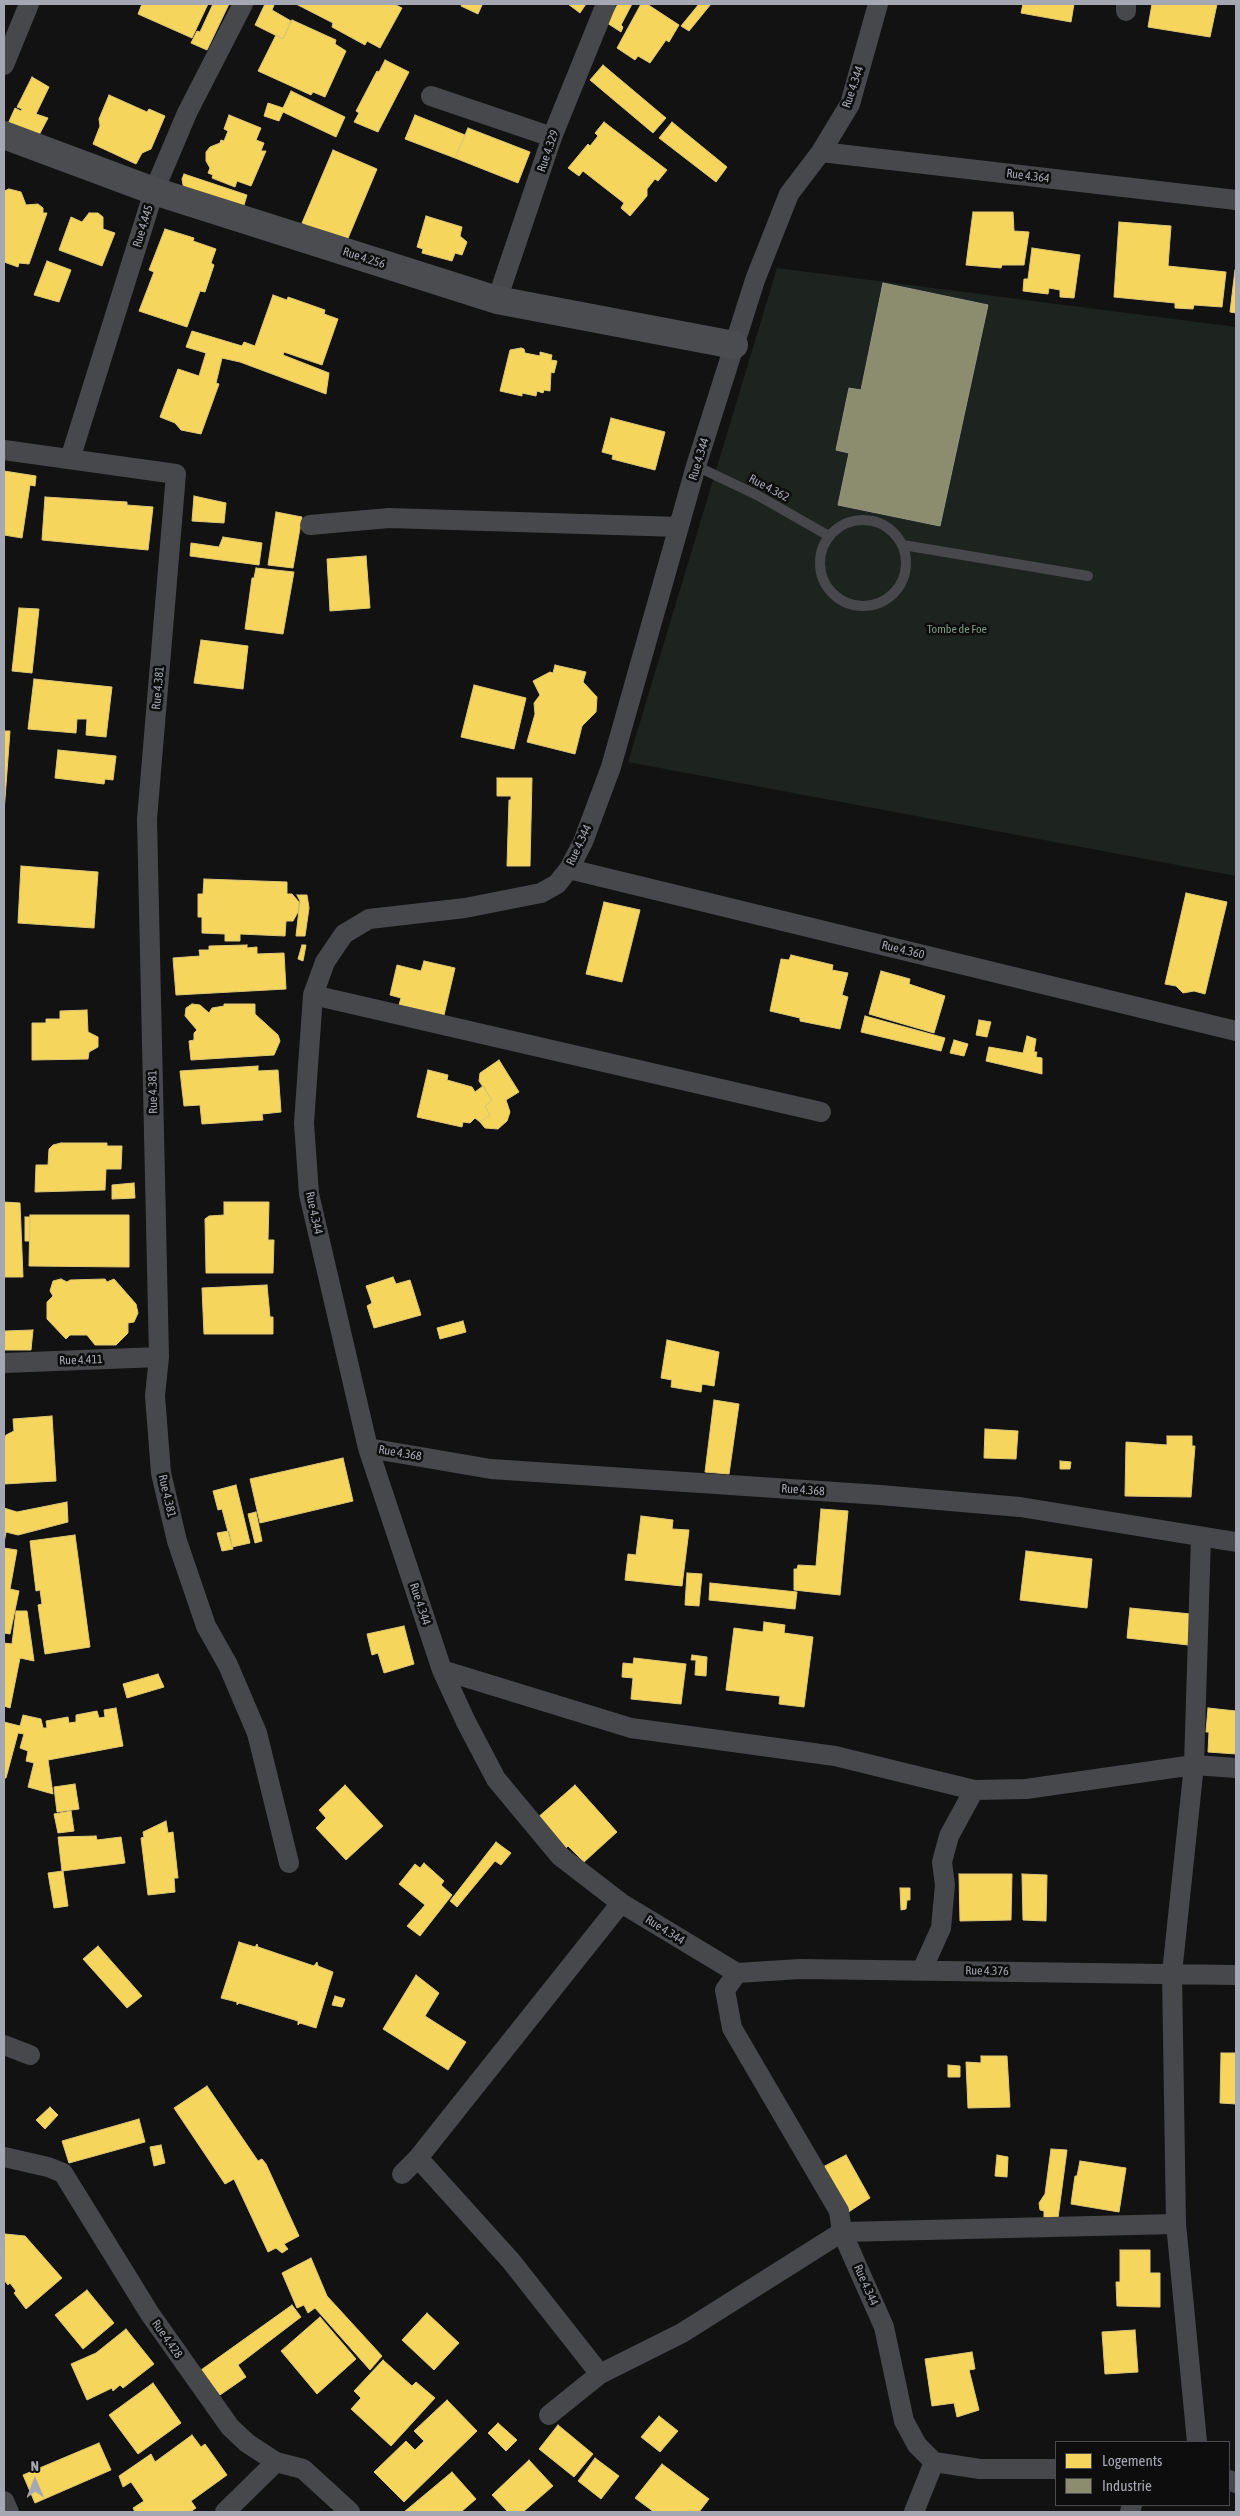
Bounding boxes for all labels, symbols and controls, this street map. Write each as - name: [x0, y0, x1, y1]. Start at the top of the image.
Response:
- street label: Rue 4.344: [839, 64, 867, 110]
- street label: Rue 4.329: [534, 128, 562, 174]
- street label: Rue 4.364: [1005, 166, 1051, 186]
- street label: Rue 4.445: [130, 203, 156, 249]
- street label: Rue 4.256: [341, 244, 387, 272]
- street label: Rue 4.344: [686, 436, 712, 482]
- street label: Rue 4.362: [746, 471, 792, 505]
- park label: Tombe de Foe: [927, 622, 987, 636]
- street label: Rue 4.381: [149, 666, 167, 710]
- street label: Rue 4.344: [563, 822, 595, 868]
- street label: Rue 4.360: [880, 938, 926, 962]
- street label: Rue 4.381: [145, 1070, 161, 1114]
- street label: Rue 4.344: [302, 1190, 326, 1236]
- street label: Rue 4.411: [59, 1352, 103, 1368]
- street label: Rue 4.368: [377, 1442, 423, 1464]
- street label: Rue 4.381: [155, 1473, 179, 1519]
- street label: Rue 4.368: [781, 1481, 825, 1499]
- street label: Rue 4.344: [406, 1581, 434, 1627]
- street label: Rue 4.344: [643, 1912, 687, 1948]
- street label: Rue 4.376: [965, 1963, 1009, 1979]
- street label: Rue 4.344: [851, 2262, 881, 2308]
- street label: Rue 4.428: [149, 2317, 185, 2361]
- legend: [1055, 2441, 1230, 2506]
- text: Logements: [1102, 2452, 1162, 2469]
- north arrow: [10, 2456, 60, 2506]
- text: N: [30, 2458, 39, 2474]
- text: Industrie: [1102, 2477, 1152, 2494]

